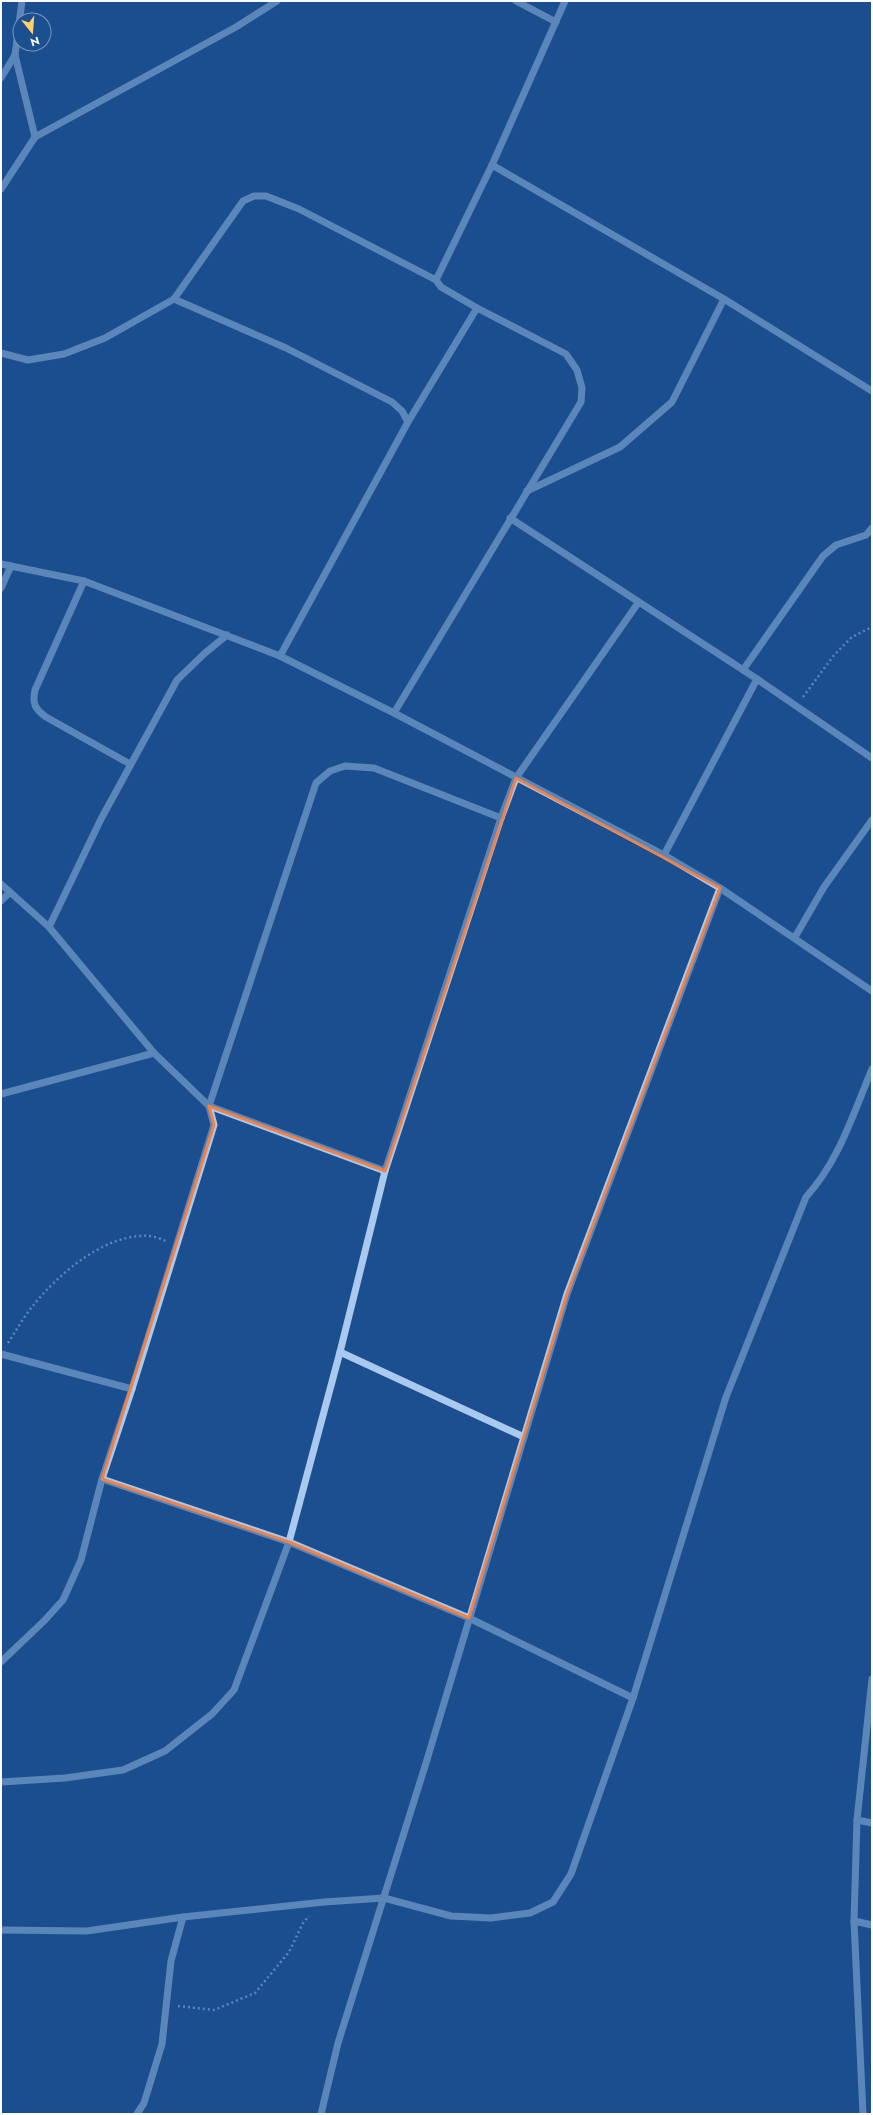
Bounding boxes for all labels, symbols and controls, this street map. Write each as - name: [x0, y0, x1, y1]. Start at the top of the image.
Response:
- north arrow: [12, 12, 52, 52]
- text: N: [28, 33, 41, 50]

